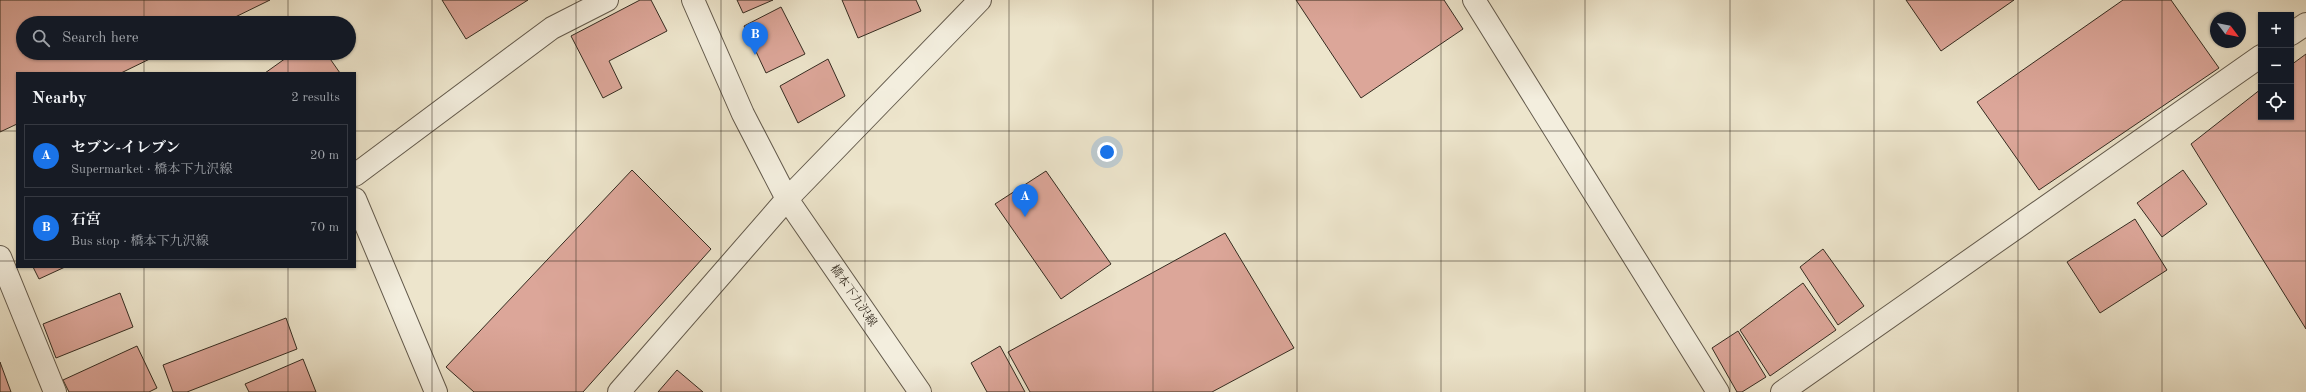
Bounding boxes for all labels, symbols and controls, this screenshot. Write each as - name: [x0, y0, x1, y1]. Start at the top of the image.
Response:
- north arrow: [2210, 12, 2246, 48]
- map controls: [2258, 12, 2294, 120]
- button: +: [2258, 12, 2294, 48]
- search box: [16, 16, 356, 60]
- pin: B: [742, 22, 768, 55]
- icon: search: [30, 27, 52, 49]
- text: Search here: [62, 31, 139, 46]
- button: −: [2258, 48, 2294, 84]
- button: locate: [2258, 84, 2294, 120]
- text: Nearby: [32, 90, 87, 107]
- text: 2 results: [291, 91, 340, 104]
- text: セブン-イレブン: [71, 141, 180, 156]
- your location: [1097, 142, 1117, 162]
- text: A: [41, 149, 51, 162]
- text: 20 m: [310, 149, 339, 162]
- text: Supermarket · 橋本下九沢線: [71, 163, 232, 176]
- pin: A: [1012, 184, 1038, 217]
- text: 石宮: [71, 213, 101, 228]
- text: B: [41, 221, 51, 234]
- text: 70 m: [310, 221, 339, 234]
- text: Bus stop · 橋本下九沢線: [71, 235, 209, 248]
- street label: 橋本下九沢線: [827, 262, 880, 329]

